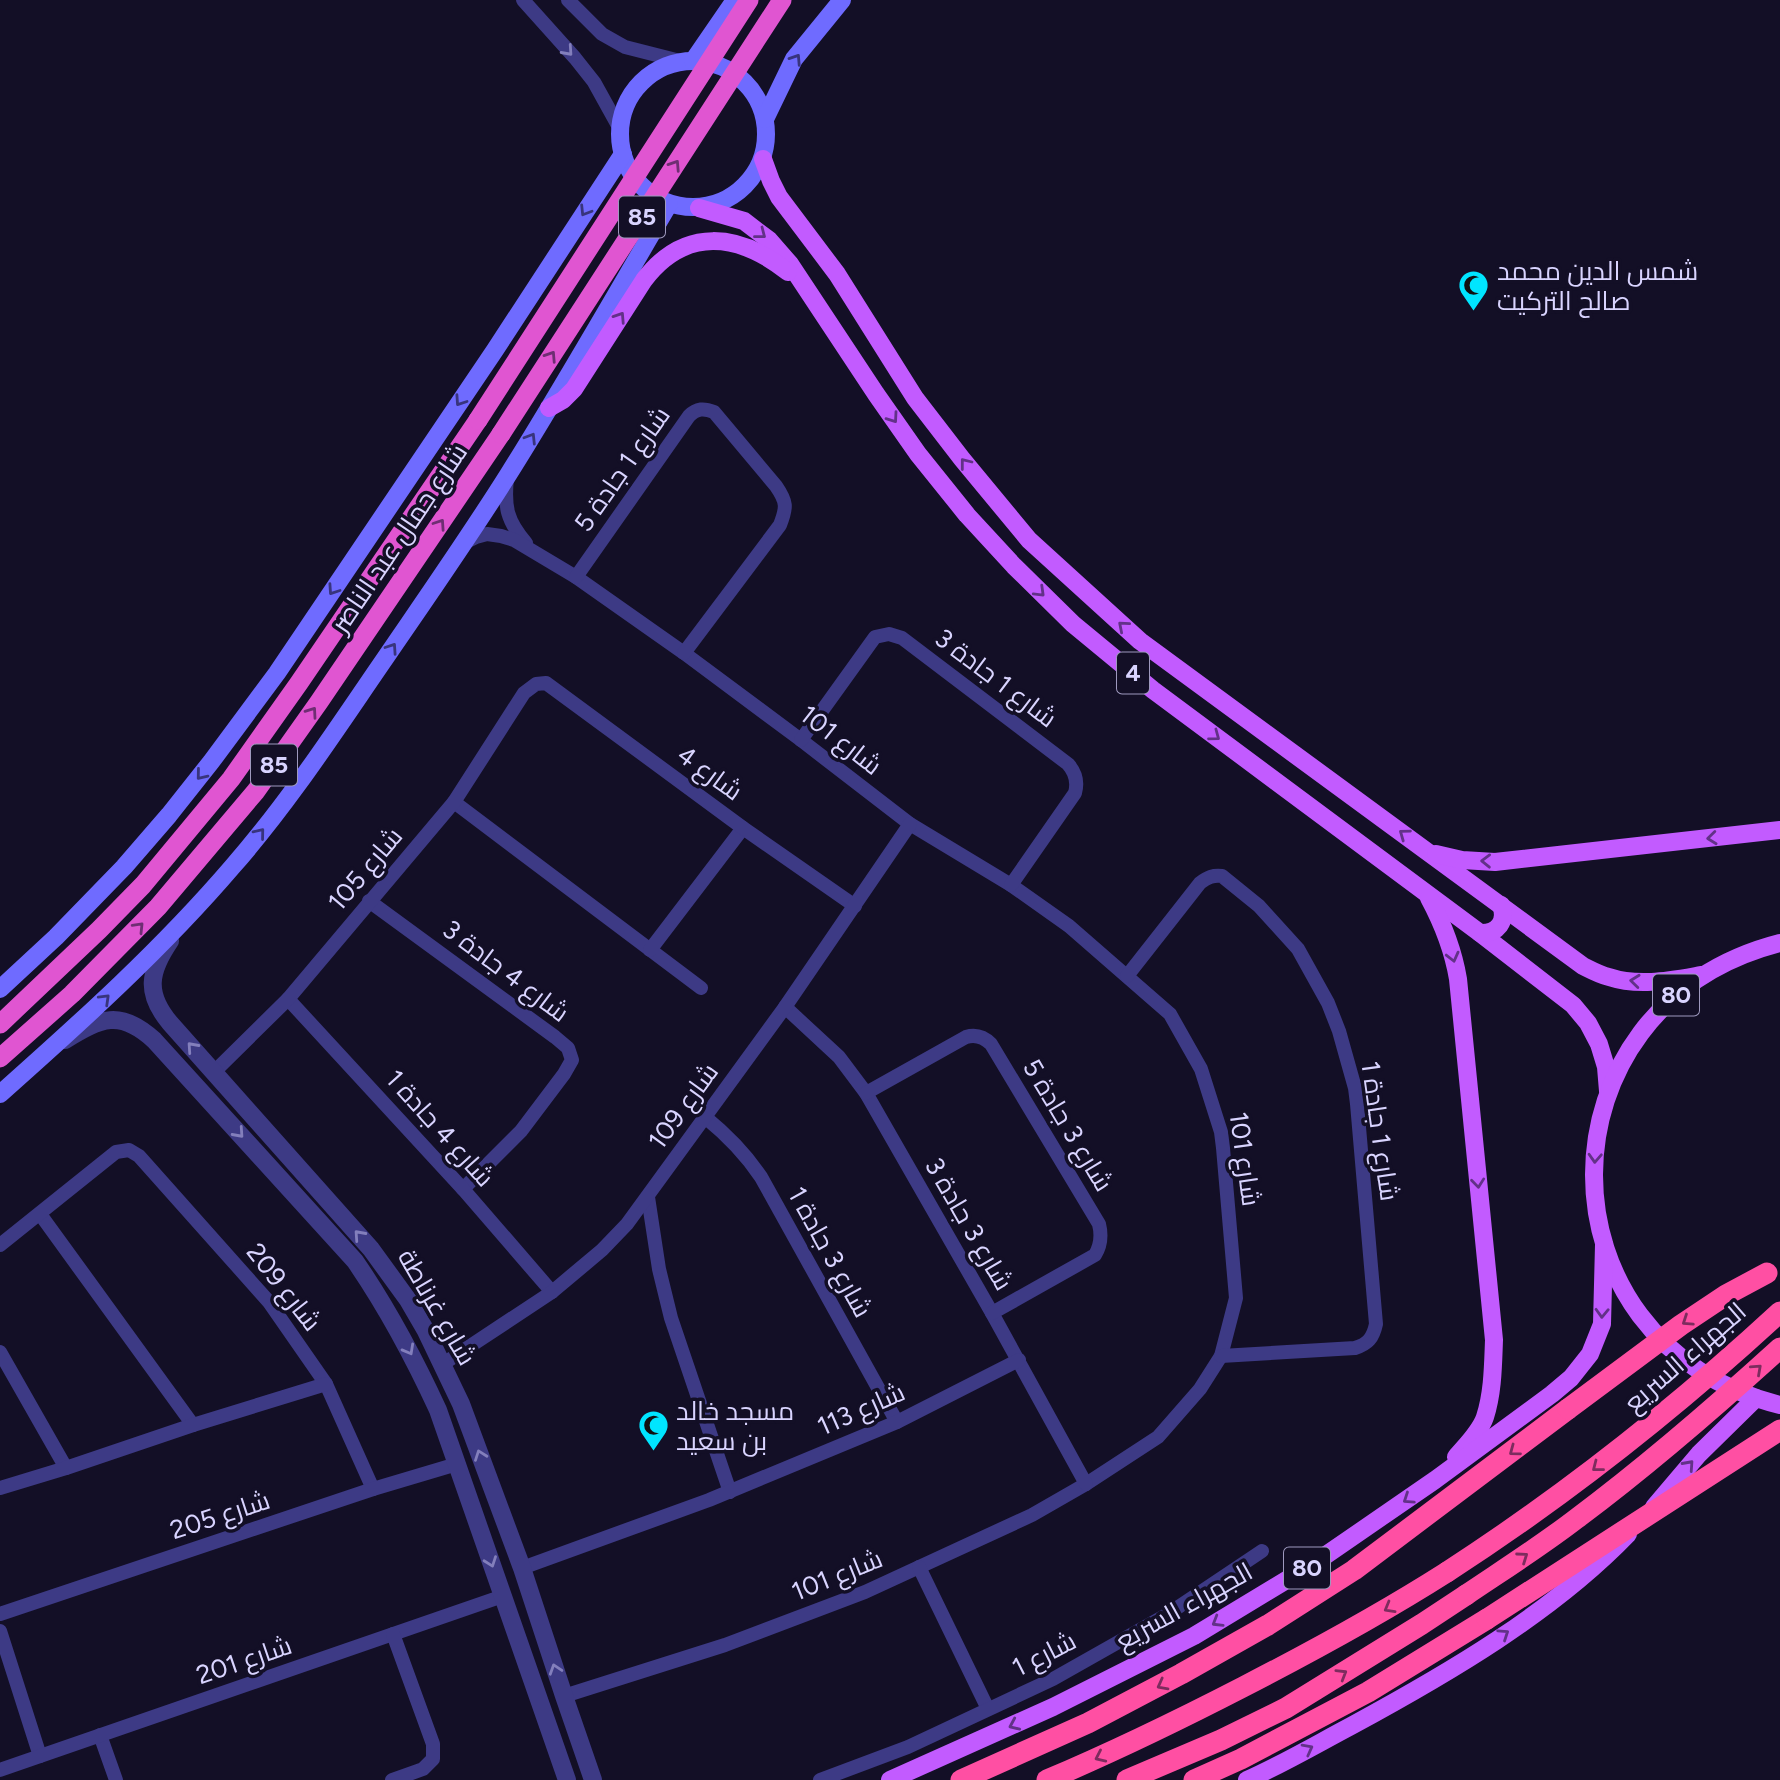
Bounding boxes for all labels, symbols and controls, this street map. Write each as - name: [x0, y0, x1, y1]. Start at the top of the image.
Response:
- one-way arrow: [560, 43, 573, 56]
- one-way arrow: [788, 53, 801, 66]
- one-way arrow: [667, 160, 680, 173]
- road number: 85: [619, 196, 665, 238]
- one-way arrow: [580, 203, 593, 216]
- one-way arrow: [753, 226, 765, 239]
- place label: شمس الدين محمد صالح التركيت: [1497, 255, 1698, 318]
- mosque icon: شمس الدين محمد صالح التركيت: [1457, 269, 1491, 313]
- one-way arrow: [612, 311, 625, 324]
- one-way arrow: [543, 351, 556, 364]
- one-way arrow: [456, 393, 468, 406]
- street label: شارع 1 جادة 5: [567, 400, 678, 538]
- one-way arrow: [885, 410, 897, 423]
- one-way arrow: [523, 432, 536, 445]
- street label: شارع جمال عبد الناصر: [323, 437, 475, 641]
- one-way arrow: [960, 459, 973, 471]
- one-way arrow: [432, 519, 444, 532]
- one-way arrow: [329, 582, 341, 595]
- one-way arrow: [1032, 583, 1045, 596]
- street label: شارع 1 جادة 3: [928, 622, 1063, 735]
- one-way arrow: [1118, 622, 1131, 634]
- one-way arrow: [384, 643, 396, 656]
- road number: 4: [1117, 652, 1149, 694]
- street label: شارع 101: [793, 698, 888, 783]
- one-way arrow: [303, 707, 316, 720]
- one-way arrow: [1207, 728, 1220, 741]
- street label: شارع 4: [670, 739, 749, 808]
- road number: 85: [251, 744, 297, 786]
- one-way arrow: [196, 767, 209, 779]
- street label: شارع 105: [321, 821, 410, 918]
- one-way arrow: [252, 828, 264, 841]
- one-way arrow: [1399, 830, 1412, 843]
- one-way arrow: [1706, 830, 1718, 845]
- one-way arrow: [1480, 853, 1491, 869]
- street label: شارع 4 جادة 3: [436, 913, 575, 1030]
- one-way arrow: [130, 922, 143, 935]
- one-way arrow: [1445, 951, 1460, 963]
- one-way arrow: [1629, 974, 1640, 989]
- road number: 80: [1653, 974, 1699, 1015]
- one-way arrow: [97, 994, 110, 1007]
- one-way arrow: [188, 1042, 200, 1055]
- street label: شارع 3 جادة 5: [1015, 1053, 1120, 1197]
- street label: شارع 109: [641, 1057, 726, 1156]
- street label: شارع 1 جادة 1: [1353, 1059, 1406, 1203]
- street label: شارع 4 جادة 1: [378, 1063, 501, 1194]
- street label: شارع 101: [1222, 1110, 1267, 1208]
- one-way arrow: [230, 1125, 243, 1138]
- street label: شارع 3 جادة 3: [917, 1152, 1020, 1296]
- one-way arrow: [1587, 1153, 1602, 1164]
- one-way arrow: [1471, 1177, 1486, 1189]
- street label: شارع 3 جادة 1: [780, 1181, 879, 1323]
- one-way arrow: [355, 1230, 367, 1243]
- street label: شارع 209: [239, 1237, 328, 1338]
- street label: شارع غرناطة: [390, 1243, 483, 1371]
- street label: الجهراء السريع: [1617, 1295, 1753, 1420]
- one-way arrow: [1594, 1308, 1610, 1319]
- one-way arrow: [1682, 1312, 1695, 1325]
- one-way arrow: [401, 1342, 414, 1355]
- one-way arrow: [1749, 1364, 1762, 1377]
- street label: شارع 113: [812, 1376, 910, 1443]
- place label: مسجد خالد بن سعيد: [676, 1395, 794, 1457]
- mosque icon: مسجد خالد بن سعيد: [636, 1409, 670, 1453]
- one-way arrow: [1509, 1442, 1522, 1455]
- one-way arrow: [474, 1449, 488, 1461]
- one-way arrow: [1592, 1458, 1605, 1471]
- one-way arrow: [1681, 1460, 1693, 1473]
- street label: شارع 205: [166, 1484, 274, 1547]
- one-way arrow: [1403, 1491, 1416, 1504]
- street label: شارع 101: [787, 1542, 887, 1609]
- road number: 80: [1284, 1548, 1330, 1588]
- one-way arrow: [1515, 1553, 1528, 1565]
- one-way arrow: [483, 1555, 497, 1567]
- street label: الجهراء السريع: [1110, 1555, 1259, 1658]
- one-way arrow: [1384, 1600, 1396, 1613]
- one-way arrow: [1212, 1614, 1225, 1627]
- street label: شارع 1: [1007, 1624, 1082, 1684]
- street label: شارع 201: [192, 1629, 296, 1692]
- one-way arrow: [1496, 1630, 1509, 1642]
- one-way arrow: [549, 1664, 563, 1676]
- one-way arrow: [1335, 1670, 1348, 1683]
- one-way arrow: [1157, 1676, 1169, 1690]
- one-way arrow: [1009, 1717, 1022, 1731]
- one-way arrow: [1301, 1744, 1313, 1757]
- one-way arrow: [1094, 1748, 1107, 1762]

